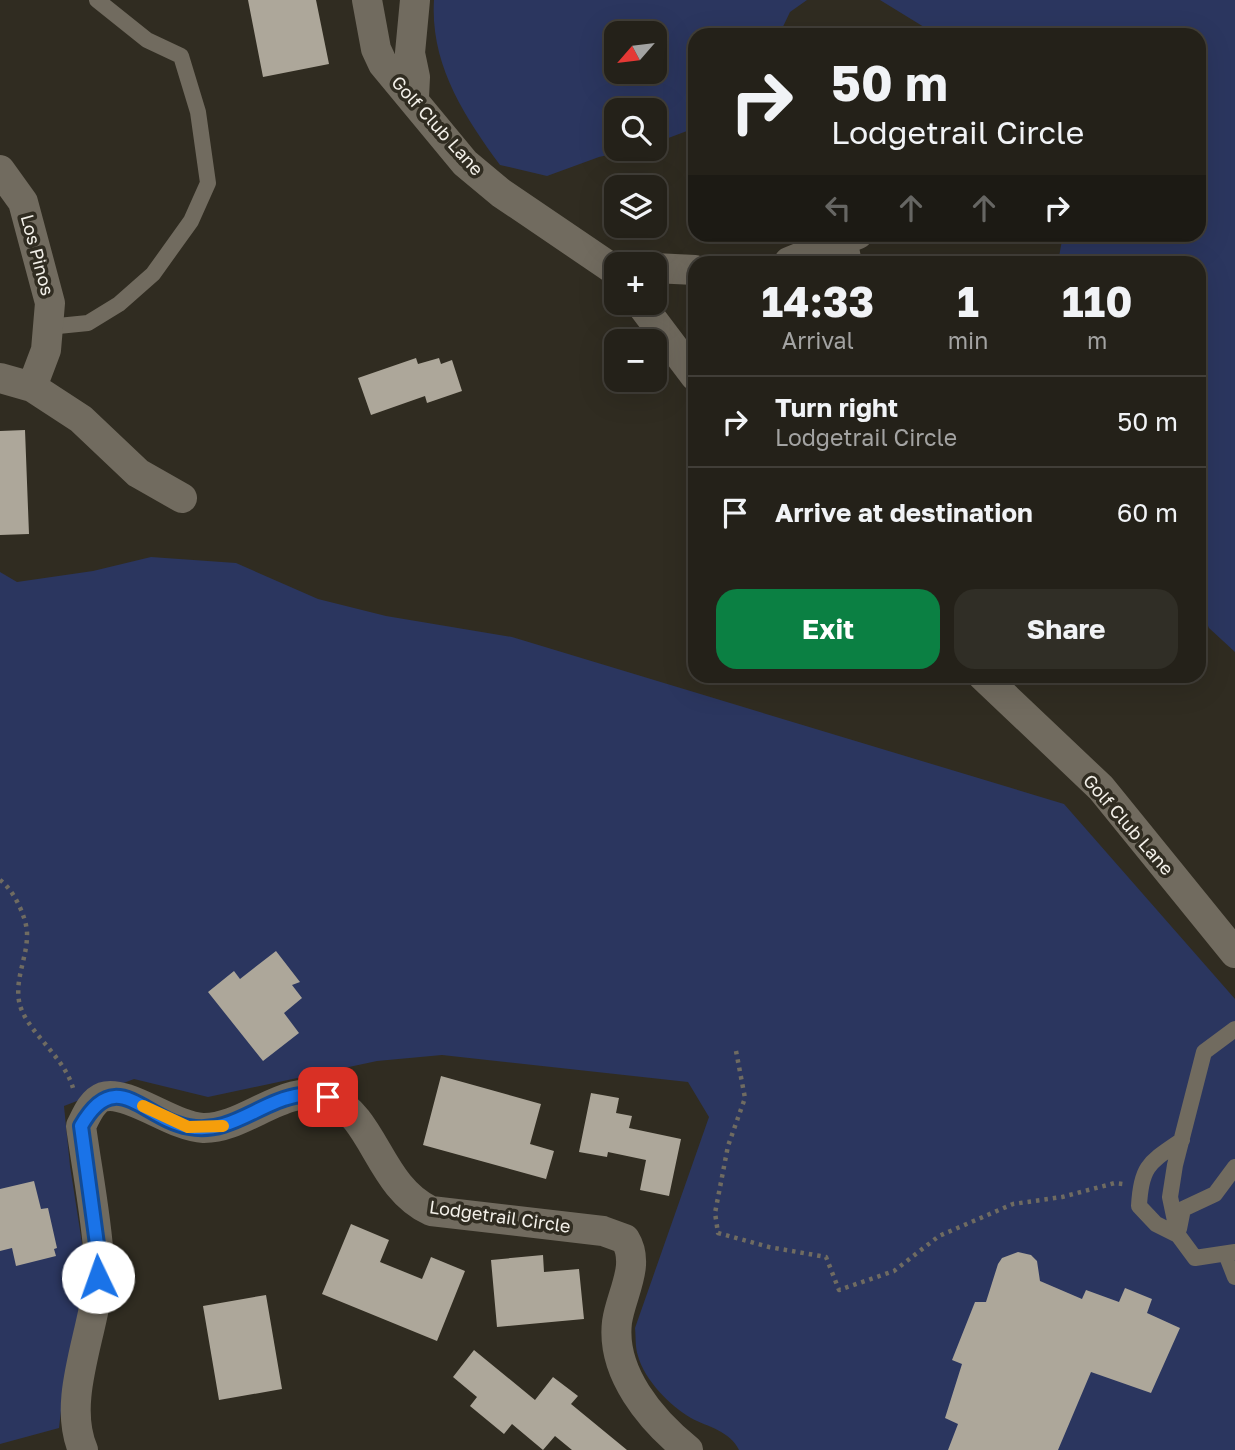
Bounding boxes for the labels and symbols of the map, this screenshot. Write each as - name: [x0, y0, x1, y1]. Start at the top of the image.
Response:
- north arrow: [604, 21, 667, 84]
- street label: Golf Club Lane: [387, 71, 488, 180]
- street label: Los Pinos: [17, 212, 59, 298]
- street label: Golf Club Lane: [1079, 769, 1179, 879]
- pin: [298, 1067, 358, 1127]
- street label: Lodgetrail Circle: [428, 1195, 572, 1237]
- position arrow: [61, 1240, 135, 1314]

